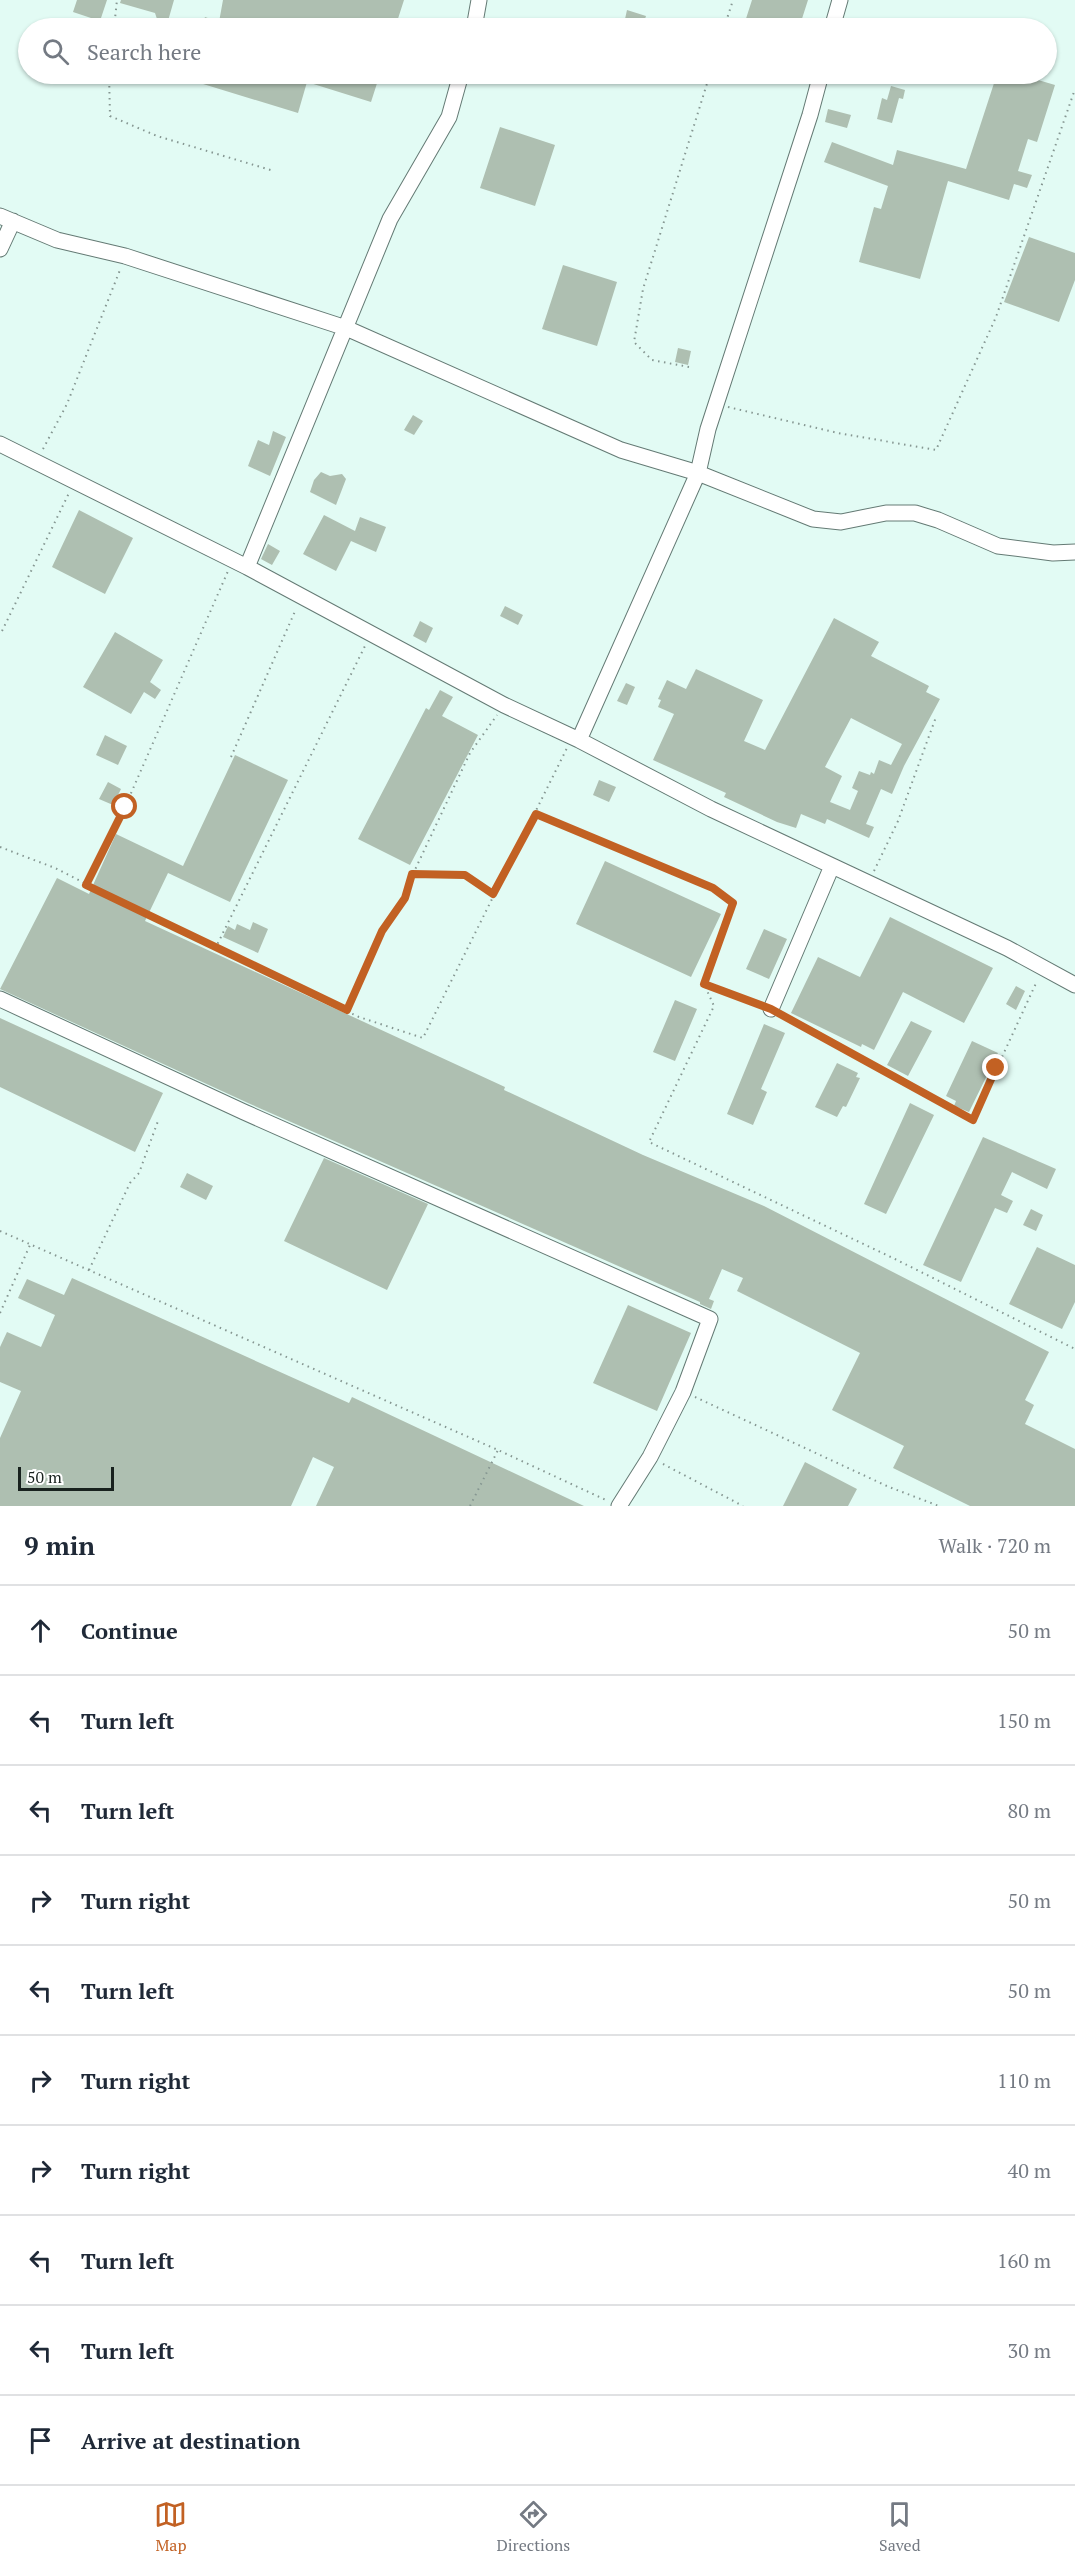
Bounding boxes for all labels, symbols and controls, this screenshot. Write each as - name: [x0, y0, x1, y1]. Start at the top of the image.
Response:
- search box: [18, 18, 1057, 84]
- icon: search: [39, 35, 72, 68]
- text: Search here: [87, 37, 201, 66]
- route start: [111, 793, 137, 819]
- route end: [982, 1054, 1008, 1080]
- scale bar: [18, 1464, 114, 1492]
- text: 50 m: [27, 1466, 62, 1488]
- text: 9 min: [24, 1528, 95, 1562]
- text: Walk · 720 m: [939, 1532, 1051, 1559]
- icon: ahead: [24, 1614, 57, 1647]
- text: Continue: [81, 1616, 178, 1645]
- text: 50 m: [1008, 1617, 1051, 1644]
- icon: left: [24, 1704, 57, 1737]
- text: Turn left: [81, 1706, 174, 1735]
- text: 150 m: [997, 1707, 1051, 1734]
- icon: left: [24, 1794, 57, 1827]
- text: Turn left: [81, 1796, 174, 1825]
- text: 80 m: [1008, 1797, 1051, 1824]
- icon: right: [24, 1884, 57, 1917]
- text: Turn right: [81, 1886, 190, 1915]
- text: 50 m: [1008, 1887, 1051, 1914]
- icon: left: [24, 1974, 57, 2007]
- text: Turn left: [81, 1976, 174, 2005]
- text: 50 m: [1008, 1977, 1051, 2004]
- icon: right: [24, 2064, 57, 2097]
- text: Turn right: [81, 2066, 190, 2095]
- text: 110 m: [997, 2067, 1051, 2094]
- icon: right: [24, 2154, 57, 2187]
- text: Turn right: [81, 2156, 190, 2185]
- text: 40 m: [1008, 2157, 1051, 2184]
- icon: left: [24, 2244, 57, 2277]
- text: Turn left: [81, 2246, 174, 2275]
- text: 160 m: [997, 2247, 1051, 2274]
- icon: left: [24, 2334, 57, 2367]
- text: Turn left: [81, 2336, 174, 2365]
- text: 30 m: [1008, 2337, 1051, 2364]
- icon: arrive: [24, 2424, 57, 2457]
- text: Arrive at destination: [81, 2426, 300, 2455]
- tab: Map: [154, 2498, 187, 2556]
- tab: Directions: [496, 2498, 570, 2556]
- tab: Saved: [879, 2498, 921, 2556]

